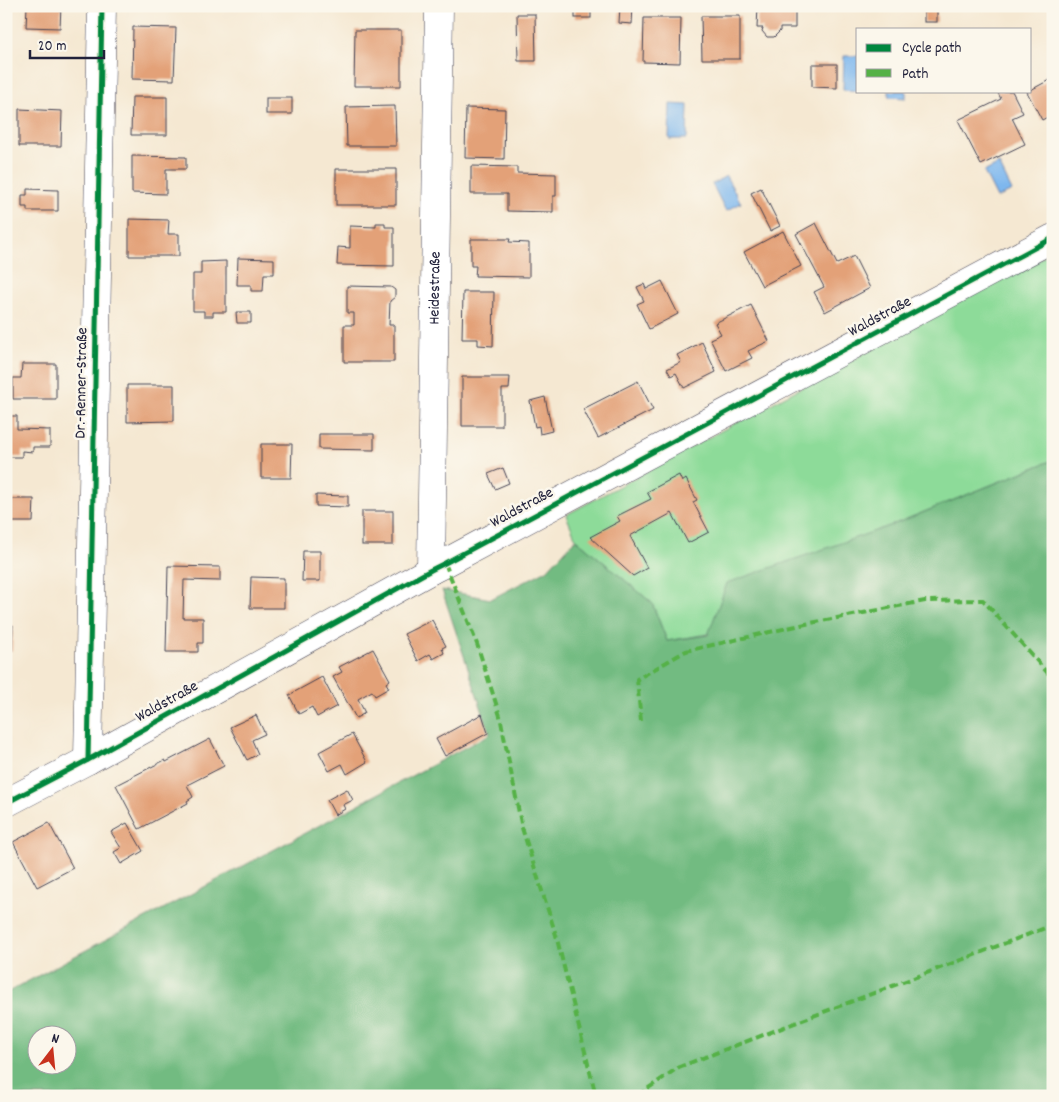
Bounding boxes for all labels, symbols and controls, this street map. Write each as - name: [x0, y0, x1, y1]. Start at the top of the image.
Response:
- scale bar: [30, 28, 104, 60]
- legend: [856, 28, 1032, 92]
- text: 20 m: [38, 36, 66, 58]
- text: Cycle path: [902, 38, 962, 60]
- text: Path: [902, 64, 928, 86]
- street label: Heidestraße: [423, 251, 447, 325]
- street label: Waldstraße: [844, 291, 916, 343]
- street label: Dr.-Renner-Straße: [70, 327, 94, 439]
- street label: Waldstraße: [486, 482, 558, 534]
- street label: Waldstraße: [131, 675, 203, 729]
- north arrow: [28, 1024, 78, 1074]
- text: N: [49, 1029, 61, 1050]

